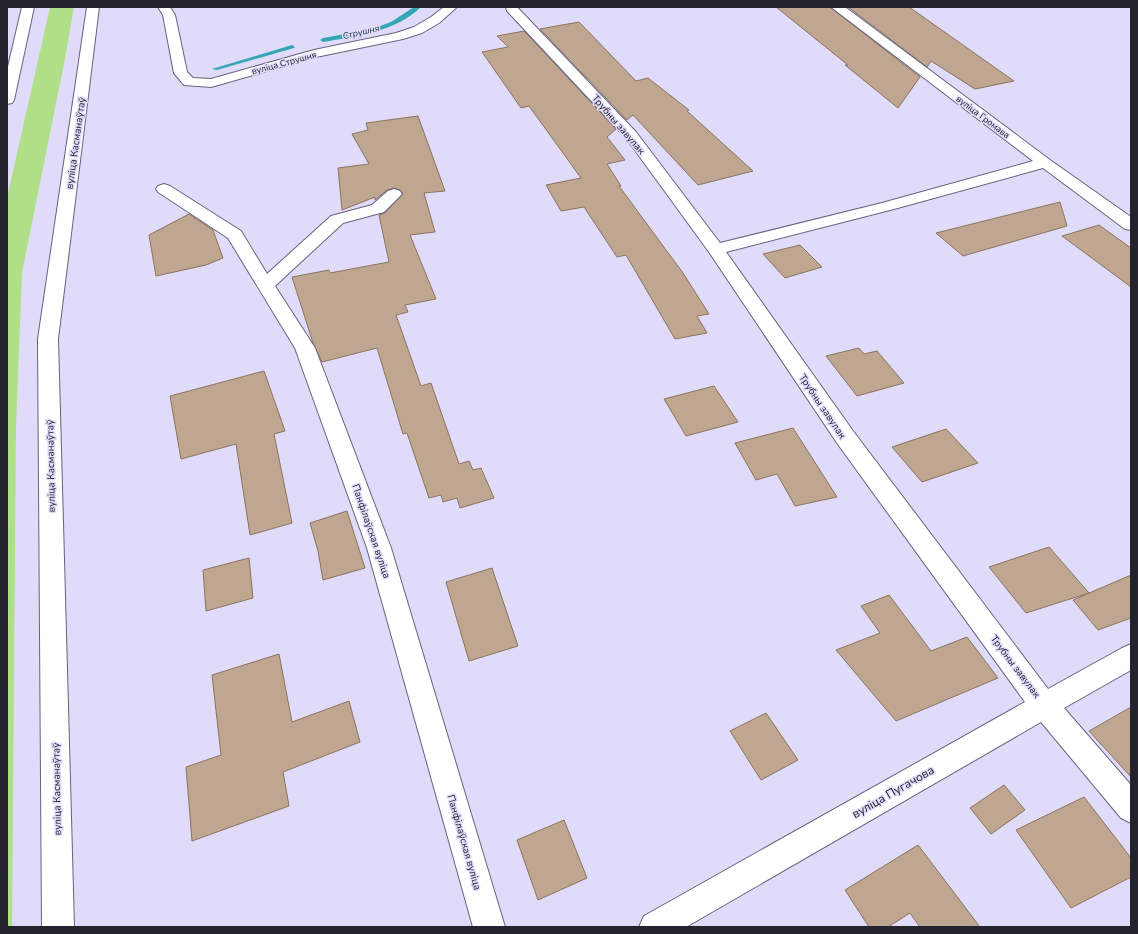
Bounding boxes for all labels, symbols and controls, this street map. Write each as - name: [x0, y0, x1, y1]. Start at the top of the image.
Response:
- water label: Струшня: [341, 22, 381, 42]
- street label: вуліца Струшня: [250, 49, 318, 77]
- street label: Трубны завулак: [588, 92, 649, 158]
- street label: вуліца Громава: [954, 93, 1012, 141]
- street label: вуліца Касманаўтаў: [63, 96, 89, 190]
- street label: Трубны завулак: [795, 372, 849, 442]
- street label: вуліца Касманаўтаў: [43, 419, 59, 512]
- street label: Панфілаўская вуліца: [348, 482, 394, 580]
- street label: Трубны завулак: [987, 632, 1044, 701]
- street label: вуліца Касманаўтаў: [49, 742, 65, 835]
- street label: вуліца Пугачова: [849, 762, 937, 822]
- street label: Панфілаўская вуліца: [444, 793, 484, 892]

